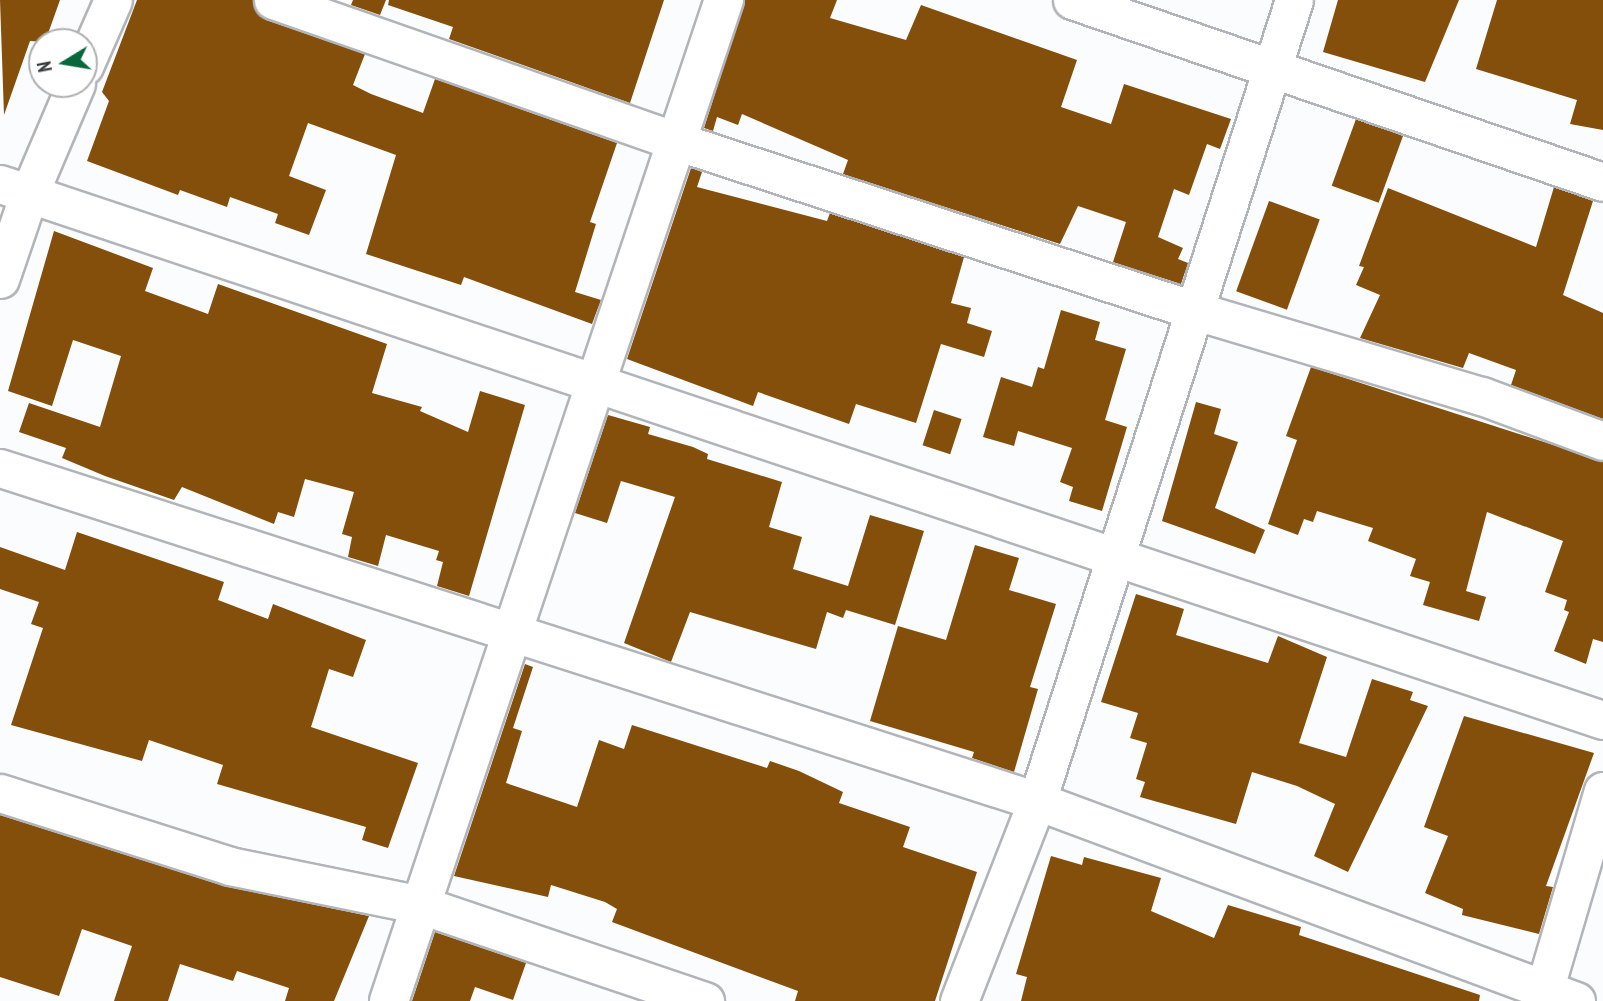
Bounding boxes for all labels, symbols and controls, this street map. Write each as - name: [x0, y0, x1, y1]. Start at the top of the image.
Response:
- north arrow: [28, 28, 98, 98]
- text: N: [32, 59, 57, 74]

